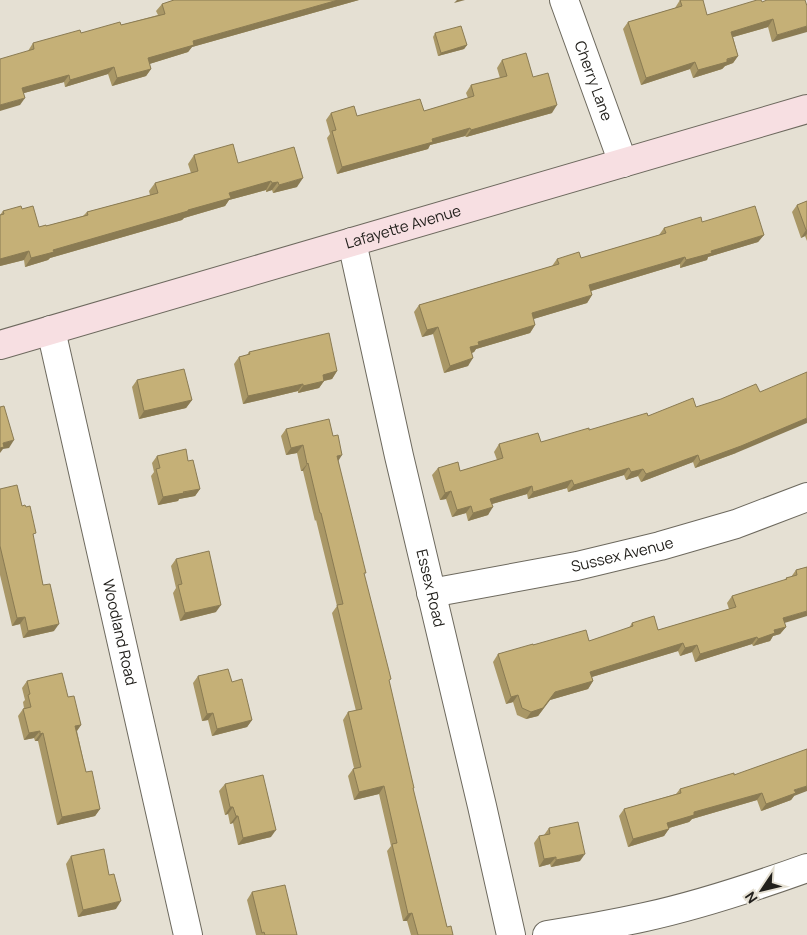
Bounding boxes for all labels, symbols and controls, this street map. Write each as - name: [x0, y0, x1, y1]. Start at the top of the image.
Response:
- street label: Cherry Lane: [570, 38, 618, 124]
- street label: Lafayette Avenue: [343, 200, 464, 254]
- street label: Sussex Avenue: [569, 532, 676, 577]
- street label: Essex Road: [411, 547, 450, 629]
- street label: Woodland Road: [98, 577, 142, 687]
- north arrow: [737, 865, 787, 915]
- text: N: [740, 888, 762, 907]

